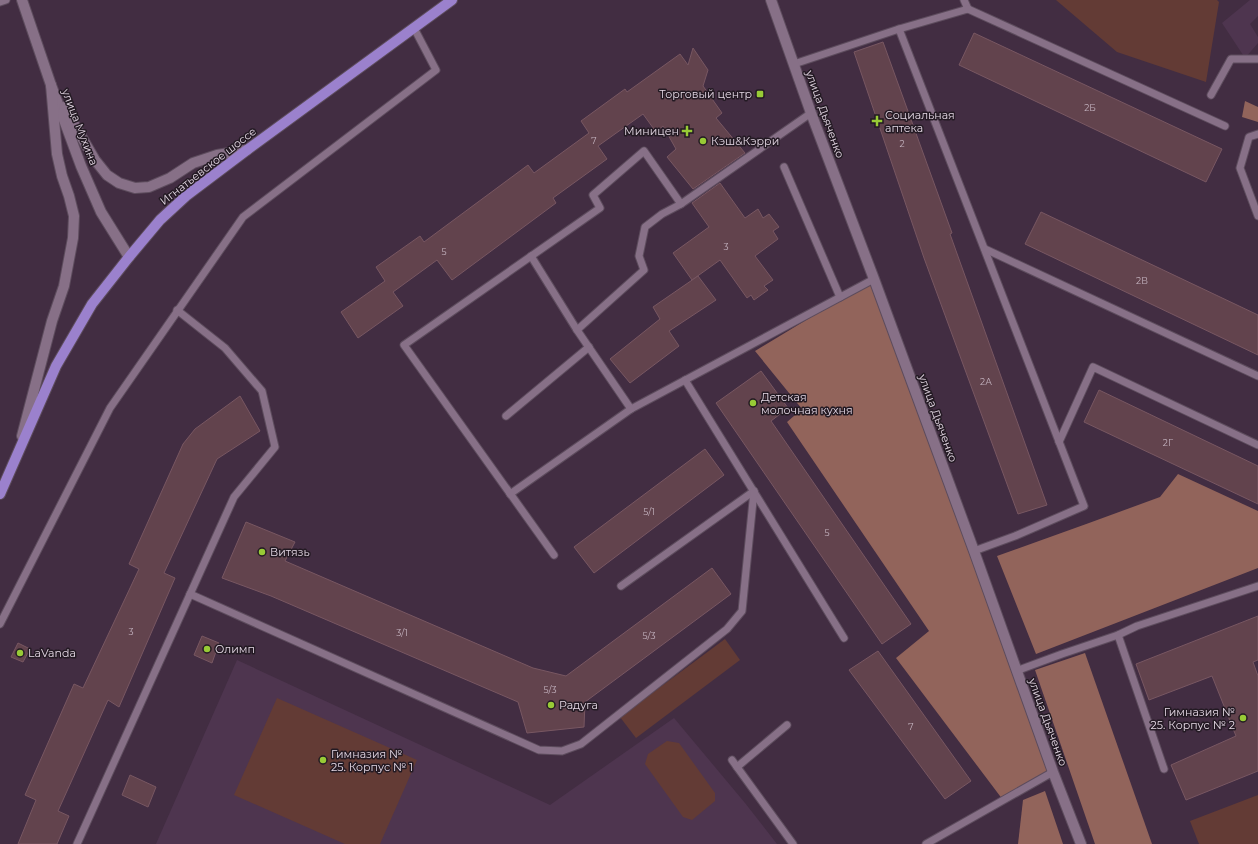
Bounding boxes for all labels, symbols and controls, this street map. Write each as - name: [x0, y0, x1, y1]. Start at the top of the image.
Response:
- street label: улица Дьяченко: [802, 67, 847, 160]
- street label: улица Мухина: [59, 86, 101, 167]
- place label: Торговый центр: [659, 87, 752, 101]
- marker: Торговый центр: [755, 89, 765, 99]
- house number: 2Б: [1084, 102, 1096, 113]
- place label: Социальная аптека: [885, 108, 955, 135]
- marker: Социальная аптека: [872, 116, 882, 126]
- street label: Игнатьевское шоссе: [157, 124, 259, 208]
- place label: Миницен: [624, 124, 679, 138]
- marker: Миницен: [682, 126, 692, 136]
- place label: Кэш&Кэрри: [711, 134, 779, 148]
- house number: 7: [591, 135, 597, 146]
- marker: Кэш&Кэрри: [698, 136, 708, 146]
- house number: 2: [899, 138, 905, 149]
- house number: 3: [723, 241, 729, 252]
- house number: 5: [441, 246, 447, 257]
- house number: 2В: [1136, 275, 1148, 286]
- street label: улица Дьяченко: [915, 371, 960, 464]
- house number: 2А: [980, 376, 992, 387]
- place label: Детская молочная кухня: [761, 390, 853, 417]
- marker: Детская молочная кухня: [748, 398, 758, 408]
- house number: 2Г: [1163, 437, 1174, 448]
- house number: 5/1: [643, 506, 655, 517]
- house number: 5: [824, 527, 830, 538]
- place label: Витязь: [270, 545, 310, 559]
- marker: Витязь: [257, 547, 267, 557]
- house number: 3: [128, 626, 134, 637]
- house number: 3/1: [396, 627, 408, 638]
- house number: 5/3: [642, 630, 656, 641]
- place label: Олимп: [215, 642, 255, 656]
- marker: Олимп: [202, 644, 212, 654]
- place label: LaVanda: [28, 646, 76, 660]
- marker: LaVanda: [15, 648, 25, 658]
- street label: улица Дьяченко: [1025, 675, 1070, 768]
- house number: 5/3: [543, 684, 557, 695]
- place label: Радуга: [559, 698, 598, 712]
- marker: Радуга: [546, 700, 556, 710]
- place label: Гимназия № 25. Корпус № 2: [1151, 705, 1235, 732]
- marker: Гимназия № 25. Корпус № 2: [1238, 713, 1248, 723]
- house number: 7: [908, 721, 914, 732]
- place label: Гимназия № 25. Корпус № 1: [331, 747, 413, 774]
- marker: Гимназия № 25. Корпус № 1: [318, 755, 328, 765]

